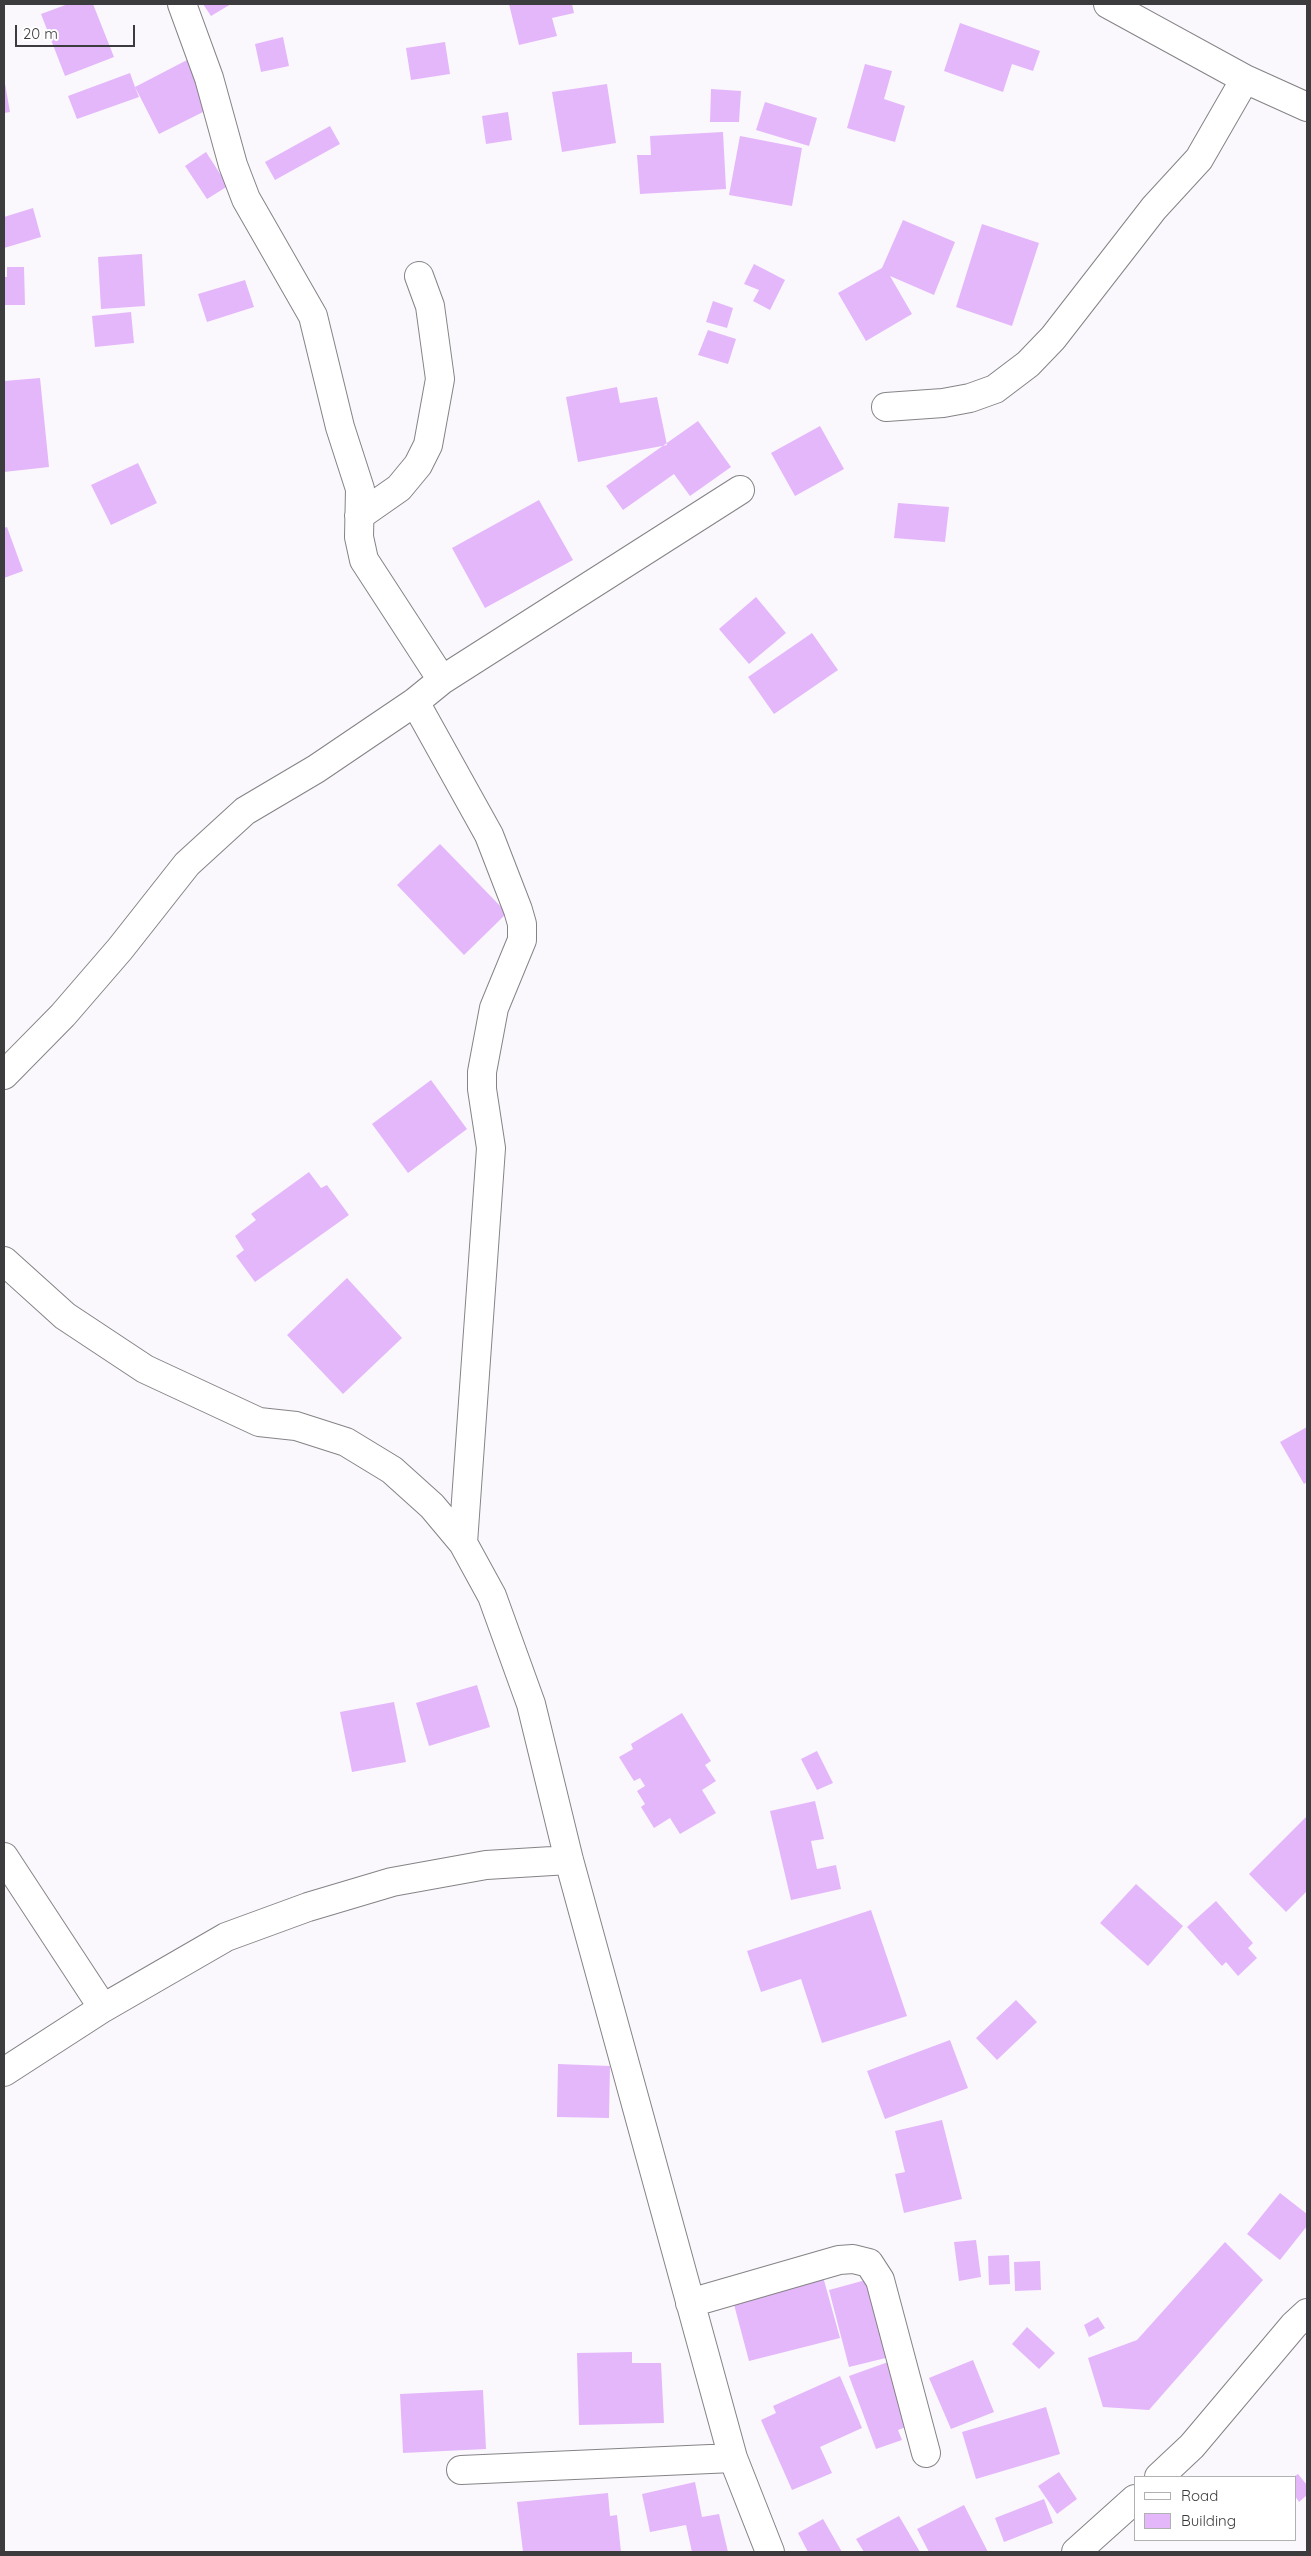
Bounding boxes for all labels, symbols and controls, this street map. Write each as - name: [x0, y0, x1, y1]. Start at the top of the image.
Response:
- scale bar: [18, 15, 138, 47]
- text: 20 m: [23, 24, 58, 43]
- legend: [1134, 2476, 1296, 2541]
- text: Road: [1181, 2486, 1218, 2505]
- text: Building: [1181, 2511, 1236, 2530]

